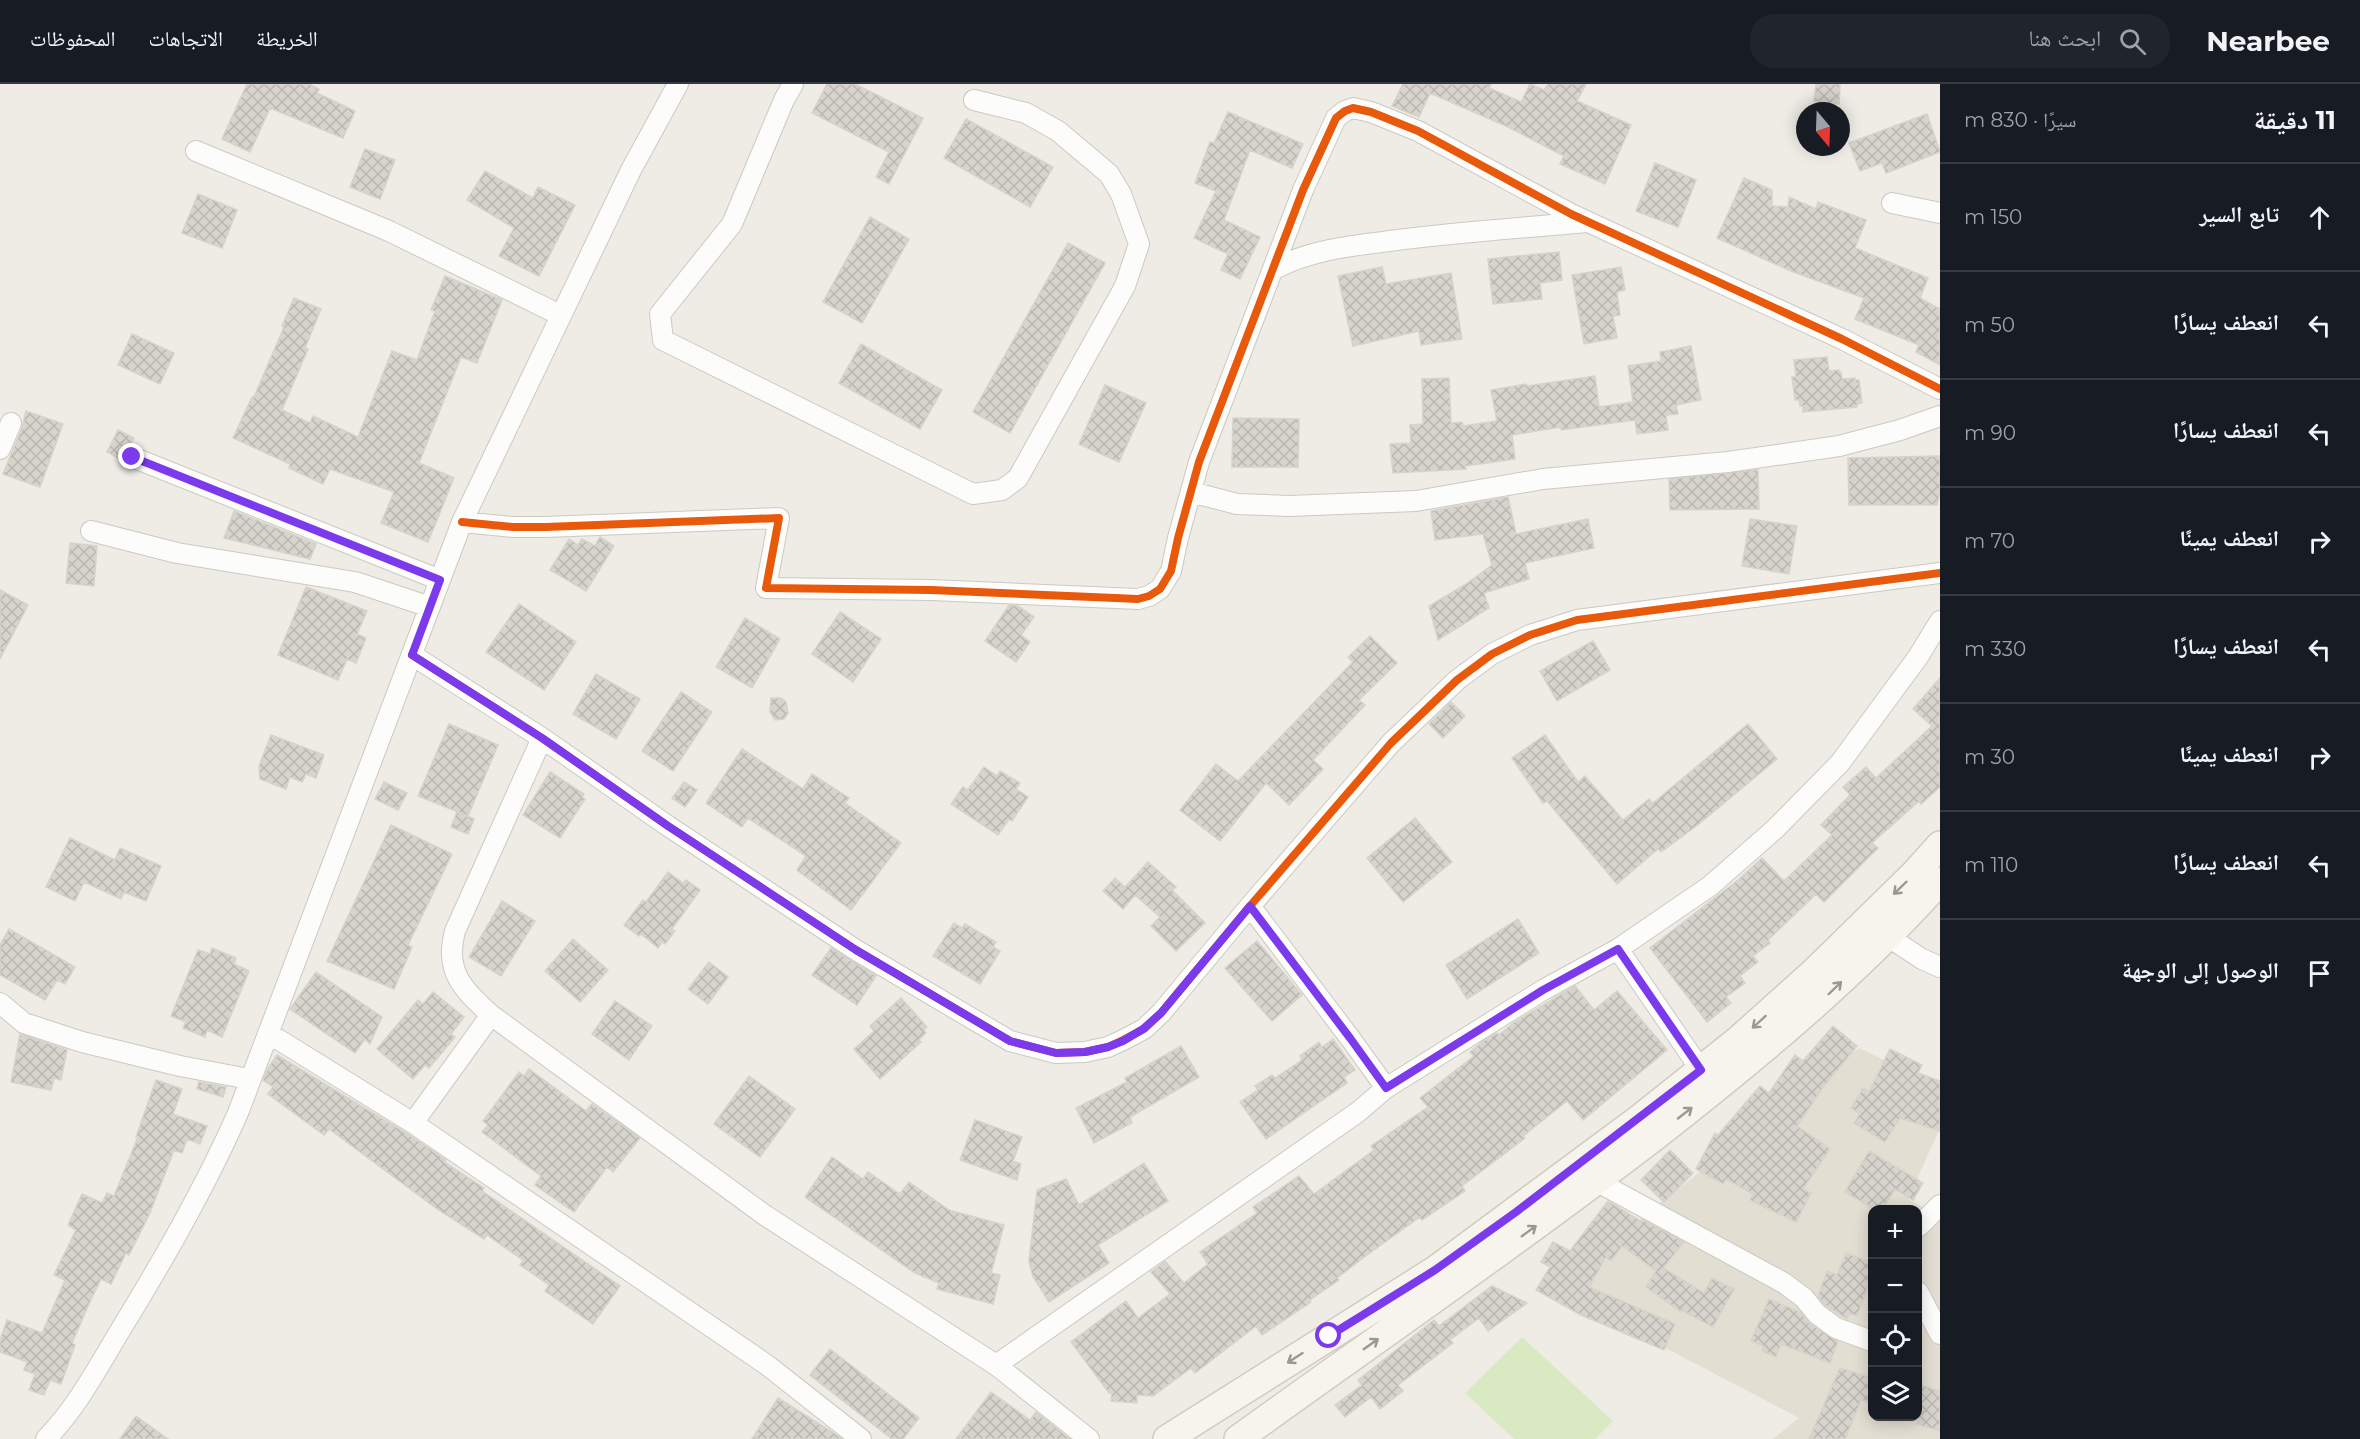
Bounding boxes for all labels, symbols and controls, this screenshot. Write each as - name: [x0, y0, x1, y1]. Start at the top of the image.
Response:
- search box: [1750, 14, 2170, 68]
- text: Nearbee: [2206, 24, 2330, 58]
- text: ابحث هنا: [2028, 25, 2101, 52]
- icon: search: [2116, 25, 2149, 58]
- text: المحفوظات: [30, 26, 115, 51]
- text: الاتجاهات: [148, 26, 223, 51]
- text: الخريطة: [256, 26, 318, 51]
- north arrow: [1796, 102, 1850, 156]
- text: 11 دقيقة: [2254, 104, 2336, 136]
- text: سيرًا · 830 m: [1964, 108, 2077, 132]
- text: تابع السير: [2199, 201, 2279, 228]
- icon: ahead: [2303, 201, 2336, 234]
- text: 150 m: [1964, 205, 2022, 229]
- text: انعطف يسارًا: [2173, 309, 2279, 336]
- icon: left: [2303, 309, 2336, 342]
- text: 50 m: [1964, 313, 2015, 337]
- text: انعطف يسارًا: [2173, 417, 2279, 444]
- icon: left: [2303, 417, 2336, 450]
- text: 90 m: [1964, 421, 2016, 445]
- route end: [118, 443, 144, 469]
- text: انعطف يمينًا: [2179, 525, 2279, 552]
- icon: right: [2303, 525, 2336, 558]
- text: 70 m: [1964, 529, 2015, 553]
- text: انعطف يسارًا: [2173, 633, 2279, 660]
- icon: left: [2303, 633, 2336, 666]
- text: 330 m: [1964, 637, 2026, 661]
- text: انعطف يمينًا: [2179, 741, 2279, 768]
- icon: right: [2303, 741, 2336, 774]
- text: 30 m: [1964, 745, 2015, 769]
- text: انعطف يسارًا: [2173, 849, 2279, 876]
- icon: left: [2303, 849, 2336, 882]
- text: 110 m: [1964, 853, 2018, 877]
- one-way arrow: [1893, 880, 1908, 895]
- text: الوصول إلى الوجهة: [2122, 957, 2279, 984]
- icon: arrive: [2303, 957, 2336, 990]
- one-way arrow: [1827, 981, 1842, 995]
- one-way arrow: [1751, 1015, 1766, 1029]
- one-way arrow: [1677, 1107, 1693, 1120]
- map controls: [1868, 1205, 1922, 1421]
- button: +: [1868, 1205, 1922, 1259]
- one-way arrow: [1521, 1224, 1537, 1237]
- button: −: [1868, 1259, 1922, 1313]
- button: locate: [1868, 1313, 1922, 1367]
- route start: [1315, 1322, 1341, 1348]
- one-way arrow: [1362, 1338, 1379, 1350]
- one-way arrow: [1288, 1352, 1304, 1364]
- button: layers: [1868, 1367, 1922, 1421]

